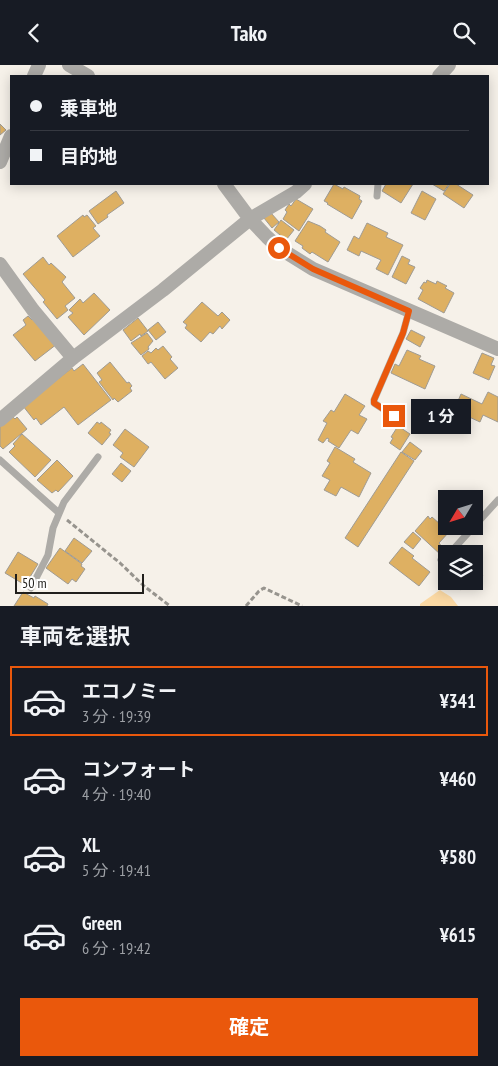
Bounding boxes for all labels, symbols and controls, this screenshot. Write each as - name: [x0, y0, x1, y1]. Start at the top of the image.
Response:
- icon: back: [20, 19, 48, 47]
- text: Tako: [231, 19, 267, 47]
- icon: search: [450, 19, 478, 47]
- text: 乗車地: [60, 96, 117, 120]
- text: 目的地: [60, 144, 117, 168]
- route start: [268, 237, 290, 259]
- callout: 1 分: [412, 399, 472, 433]
- route end: [383, 405, 405, 427]
- text: 1 分: [428, 406, 454, 426]
- north arrow: [438, 490, 482, 535]
- map controls: [438, 490, 483, 590]
- button: layers: [438, 545, 483, 590]
- scale bar: [15, 571, 144, 594]
- text: 50 m: [22, 574, 47, 592]
- text: 車両を選択: [20, 622, 130, 650]
- icon: car: [22, 679, 67, 724]
- text: エコノミー: [82, 679, 177, 703]
- text: ¥341: [440, 689, 476, 713]
- text: 3 分 · 19:39: [82, 706, 151, 726]
- icon: car: [22, 757, 67, 802]
- text: コンフォート: [82, 757, 195, 781]
- text: ¥460: [440, 767, 476, 791]
- text: 4 分 · 19:40: [82, 784, 151, 804]
- text: XL: [82, 833, 100, 857]
- icon: car: [22, 835, 67, 880]
- text: ¥580: [440, 845, 476, 869]
- text: 5 分 · 19:41: [82, 860, 151, 880]
- text: Green: [82, 911, 122, 935]
- icon: car: [22, 913, 67, 958]
- text: ¥615: [440, 923, 476, 947]
- text: 6 分 · 19:42: [82, 938, 151, 958]
- button: 確定: [20, 998, 478, 1056]

